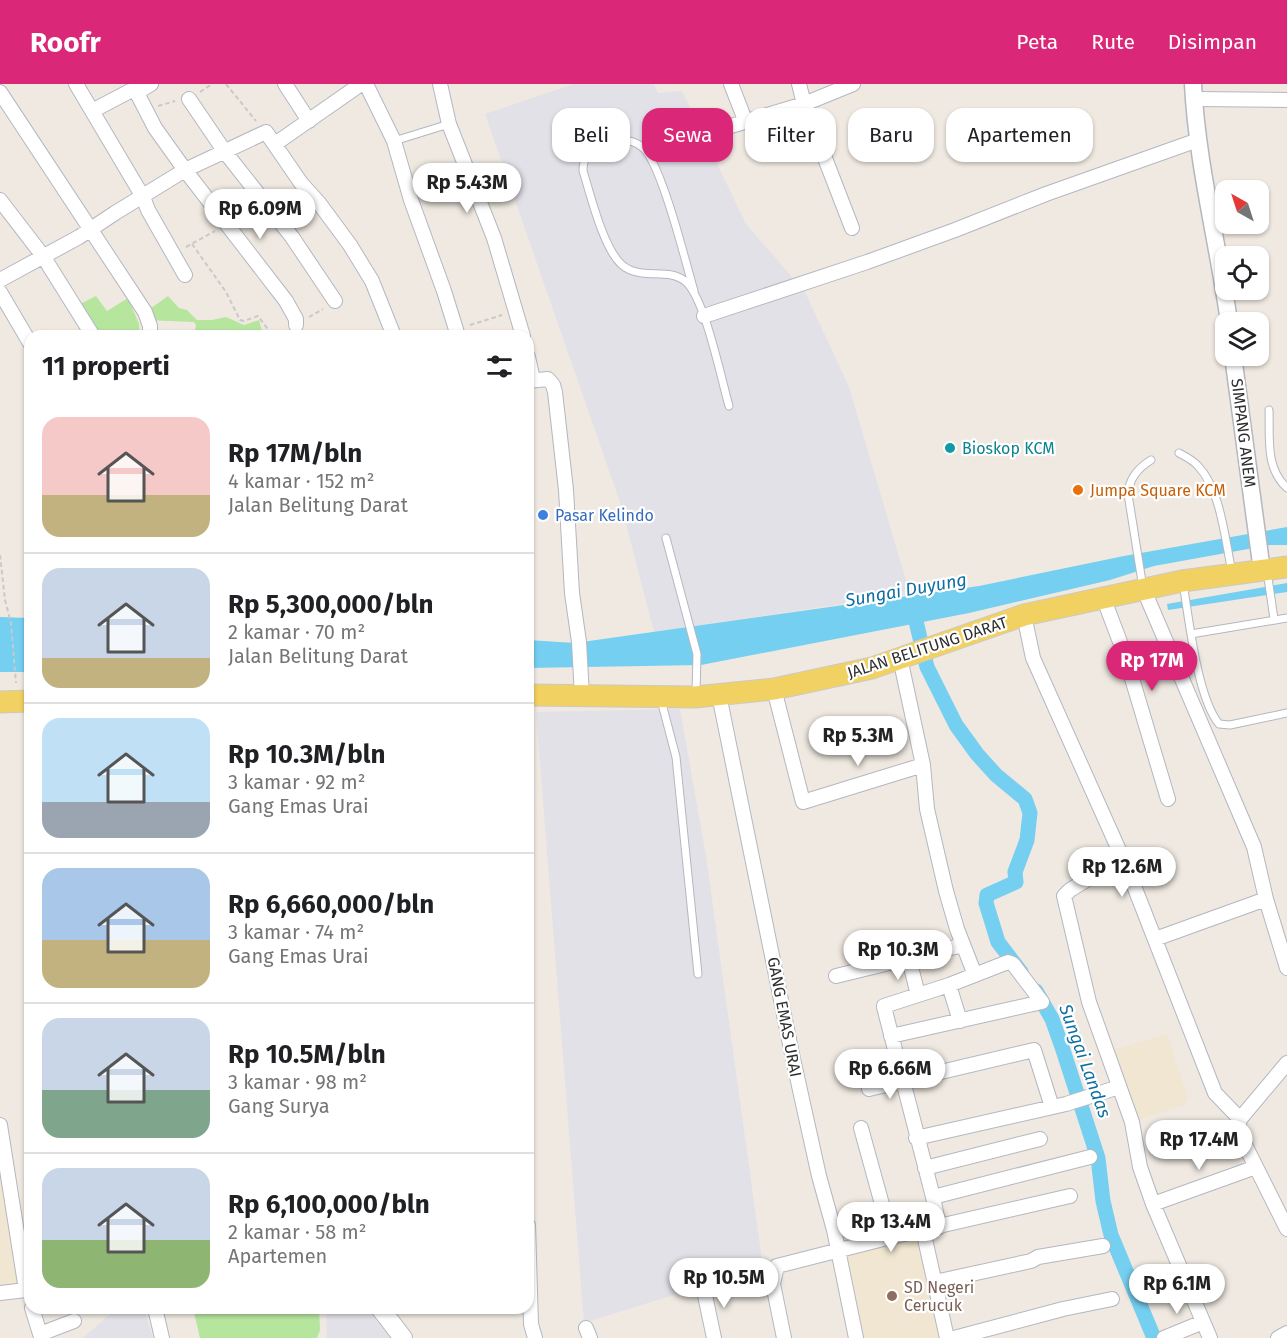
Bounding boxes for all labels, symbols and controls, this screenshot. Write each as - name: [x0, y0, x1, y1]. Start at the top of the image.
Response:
- text: Roofr: [30, 26, 101, 59]
- text: Peta: [1016, 29, 1058, 55]
- text: Rute: [1091, 29, 1135, 55]
- text: Disimpan: [1168, 29, 1257, 55]
- chip: Beli: [552, 108, 630, 162]
- chip: Sewa: [642, 108, 733, 162]
- chip: Filter: [745, 108, 836, 162]
- chip: Baru: [848, 108, 934, 162]
- chip: Apartemen: [946, 108, 1093, 162]
- pin: Rp 5.43M: [405, 163, 529, 214]
- text: Rp 5.43M: [426, 170, 508, 194]
- north arrow: [1215, 180, 1269, 234]
- map controls: [1215, 180, 1269, 366]
- pin: Rp 6.09M: [198, 189, 322, 240]
- text: Rp 6.09M: [218, 196, 302, 220]
- button: locate: [1215, 246, 1269, 300]
- button: layers: [1215, 312, 1269, 366]
- icon: filters: [483, 350, 516, 383]
- text: 11 properti: [42, 351, 170, 382]
- street label: SIMPANG ANEM: [1227, 377, 1260, 489]
- text: Rp 17M/bln: [228, 438, 362, 469]
- place label: Bioskop KCM: [962, 439, 1055, 458]
- icon: home: [90, 441, 162, 513]
- marker: Bioskop KCM: [943, 441, 957, 455]
- text: 4 kamar · 152 m²: [228, 469, 375, 493]
- place label: Jumpa Square KCM: [1090, 481, 1226, 500]
- marker: Jumpa Square KCM: [1071, 483, 1085, 497]
- text: Jalan Belitung Darat: [228, 493, 408, 517]
- place label: Pasar Kelindo: [555, 506, 654, 525]
- marker: Pasar Kelindo: [536, 508, 550, 522]
- water label: Sungai Duyung: [843, 569, 968, 612]
- text: Rp 5,300,000/bln: [228, 589, 434, 620]
- icon: home: [90, 592, 162, 664]
- street label: JALAN BELITUNG DARAT: [845, 612, 1010, 682]
- text: 2 kamar · 70 m²: [228, 620, 365, 644]
- pin: Rp 17M: [1103, 641, 1201, 692]
- text: Jalan Belitung Darat: [228, 644, 408, 668]
- text: Rp 17M: [1120, 648, 1184, 672]
- pin: Rp 5.3M: [803, 716, 913, 767]
- text: Rp 5.3M: [823, 723, 893, 747]
- text: Rp 10.3M/bln: [228, 739, 385, 770]
- icon: home: [90, 742, 162, 814]
- text: 3 kamar · 92 m²: [228, 770, 366, 794]
- text: Gang Emas Urai: [228, 794, 369, 818]
- pin: Rp 12.6M: [1060, 847, 1184, 898]
- text: Rp 12.6M: [1082, 854, 1162, 878]
- text: Rp 6,660,000/bln: [228, 889, 434, 920]
- icon: home: [90, 892, 162, 964]
- text: 3 kamar · 74 m²: [228, 920, 364, 944]
- pin: Rp 10.3M: [836, 930, 960, 981]
- text: Rp 10.3M: [857, 937, 939, 961]
- text: Gang Emas Urai: [228, 944, 369, 968]
- street label: GANG EMAS URAI: [764, 955, 805, 1079]
- water label: Sungai Landas: [1054, 1000, 1116, 1121]
- text: Rp 10.5M/bln: [228, 1039, 386, 1070]
- icon: home: [90, 1042, 162, 1114]
- pin: Rp 6.66M: [828, 1049, 952, 1100]
- text: Rp 6.66M: [848, 1056, 932, 1080]
- text: 3 kamar · 98 m²: [228, 1070, 367, 1094]
- text: Gang Surya: [228, 1094, 330, 1118]
- pin: Rp 17.4M: [1137, 1120, 1261, 1171]
- text: Rp 17.4M: [1159, 1127, 1239, 1151]
- text: Rp 6,100,000/bln: [228, 1189, 430, 1220]
- icon: home: [90, 1192, 162, 1264]
- pin: Rp 13.4M: [829, 1202, 953, 1253]
- text: Rp 13.4M: [851, 1209, 931, 1233]
- text: 2 kamar · 58 m²: [228, 1220, 367, 1244]
- text: Apartemen: [228, 1244, 327, 1268]
- pin: Rp 10.5M: [662, 1258, 786, 1309]
- pin: Rp 6.1M: [1122, 1264, 1232, 1315]
- text: Rp 10.5M: [683, 1265, 765, 1289]
- text: Rp 6.1M: [1143, 1271, 1211, 1295]
- place label: SD Negeri Cerucuk: [904, 1278, 974, 1315]
- marker: SD Negeri Cerucuk: [885, 1289, 899, 1303]

